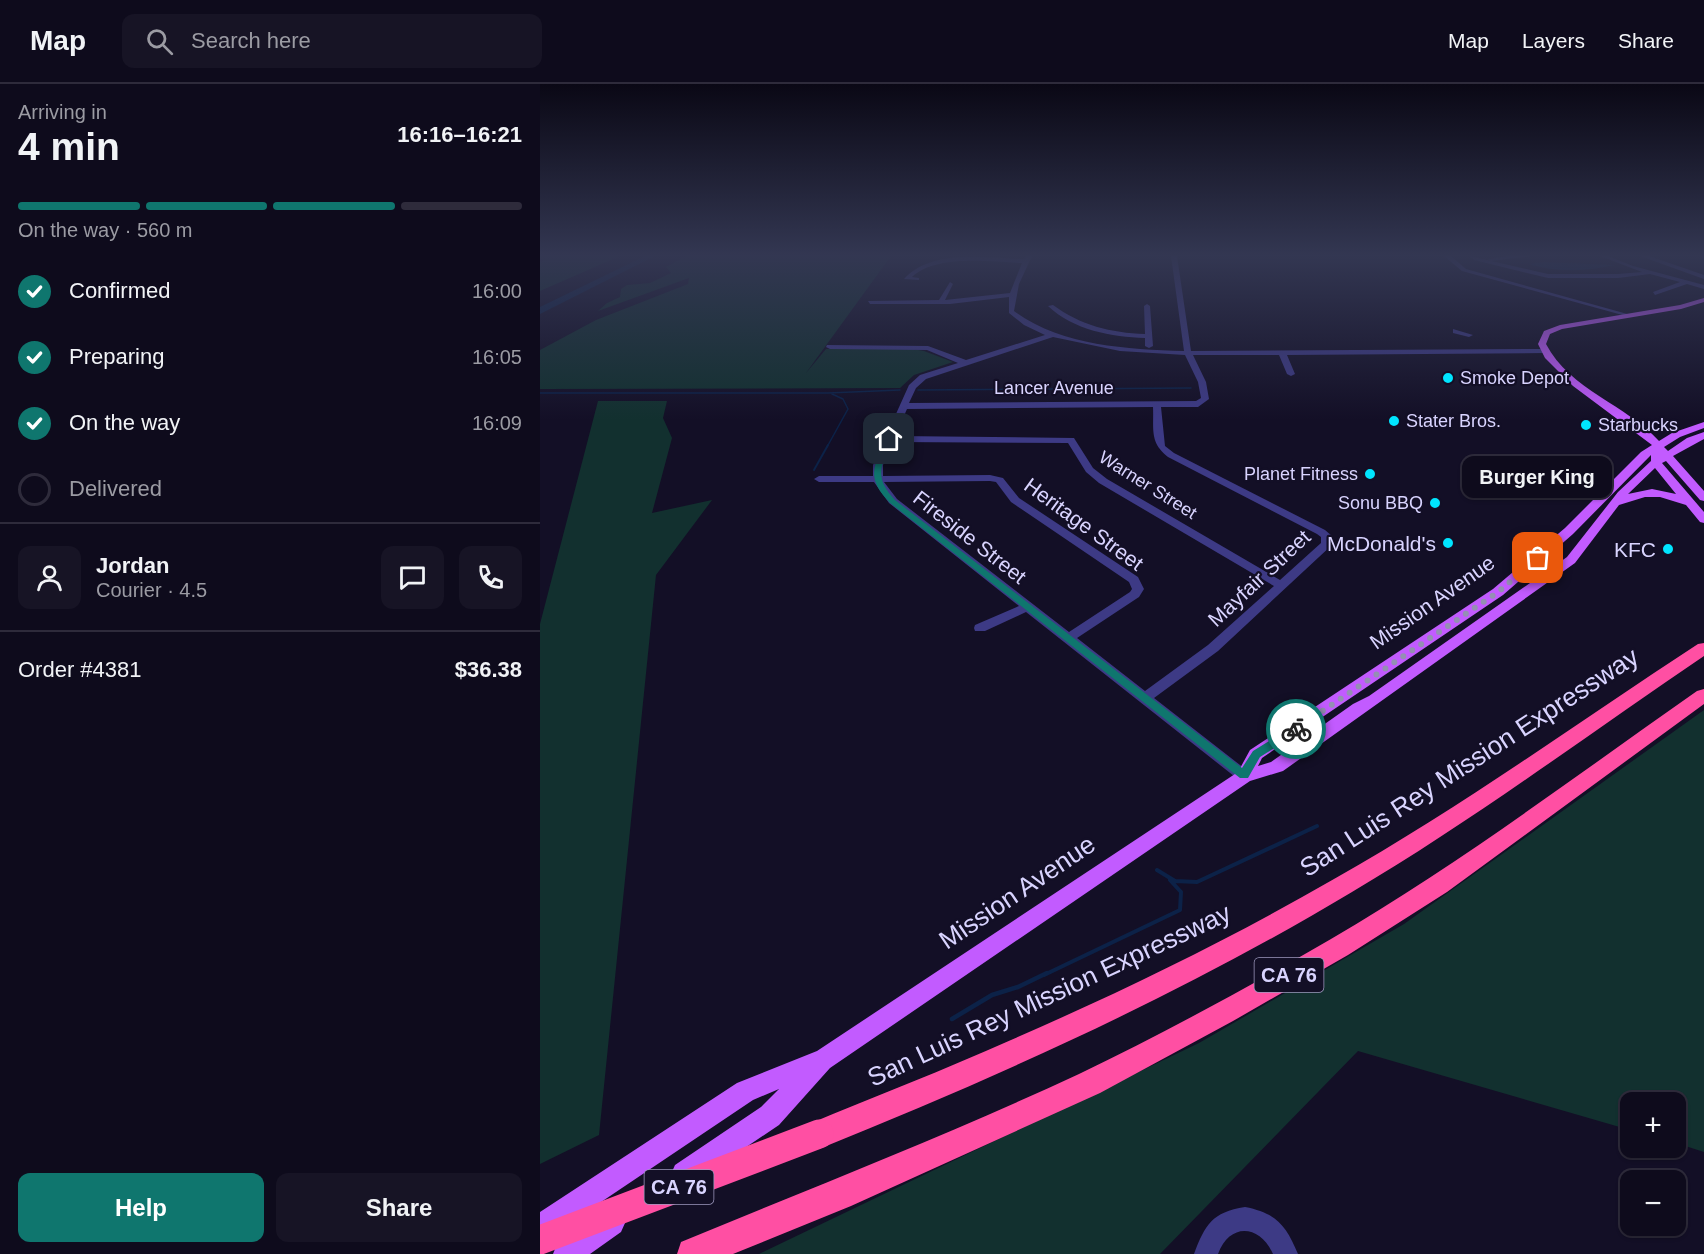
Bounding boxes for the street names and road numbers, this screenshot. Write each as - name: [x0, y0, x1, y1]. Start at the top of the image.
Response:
- street label: Lancer Avenue: [994, 378, 1114, 398]
- street label: Warner Street: [1095, 447, 1201, 523]
- street label: Heritage Street: [1020, 473, 1148, 575]
- street label: Fireside Street: [909, 486, 1031, 588]
- street label: Mayfair Street: [1203, 525, 1315, 631]
- street label: Mission Avenue: [1365, 551, 1499, 653]
- street label: San Luis Rey Mission Expressway: [1294, 641, 1644, 883]
- street label: Mission Avenue: [933, 829, 1101, 955]
- street label: San Luis Rey Mission Expressway: [863, 897, 1235, 1093]
- road number: CA 76: [1254, 958, 1323, 992]
- road number: CA 76: [644, 1170, 714, 1204]

